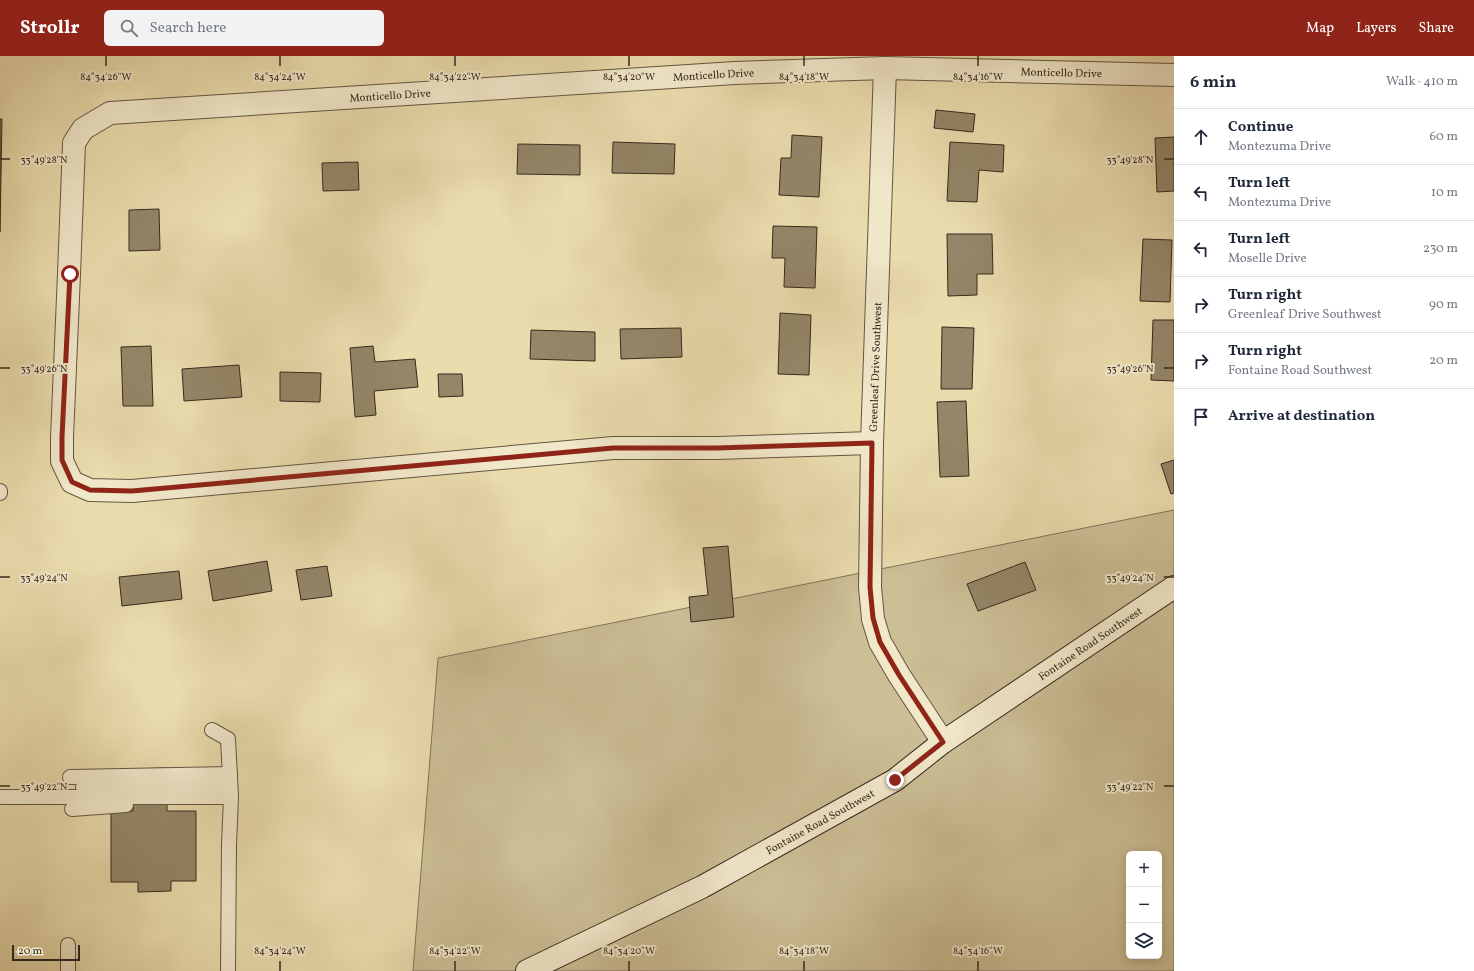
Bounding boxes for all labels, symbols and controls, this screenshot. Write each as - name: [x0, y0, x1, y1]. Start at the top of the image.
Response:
- search box: [104, 10, 384, 46]
- text: Strollr: [20, 15, 80, 41]
- icon: search: [118, 17, 140, 39]
- text: Search here: [150, 18, 226, 39]
- text: Map: [1306, 19, 1334, 38]
- text: Layers: [1356, 19, 1396, 38]
- text: Share: [1418, 19, 1454, 38]
- street label: Monticello Drive: [1020, 65, 1102, 82]
- street label: Monticello Drive: [673, 66, 754, 86]
- text: 84°34'26"W: [80, 70, 132, 84]
- text: 84°34'24"W: [254, 70, 306, 84]
- text: 84°34'22"W: [429, 70, 481, 84]
- text: 84°34'20"W: [603, 70, 655, 84]
- text: 84°34'18"W: [779, 70, 829, 84]
- text: 84°34'16"W: [953, 70, 1003, 84]
- text: 6 min: [1190, 71, 1236, 94]
- text: Walk · 410 m: [1386, 73, 1458, 91]
- street label: Monticello Drive: [349, 86, 431, 107]
- text: Continue: [1228, 117, 1293, 138]
- icon: ahead: [1190, 126, 1212, 148]
- text: 60 m: [1430, 128, 1458, 146]
- text: Montezuma Drive: [1228, 138, 1331, 156]
- text: 33°49'28"N: [21, 153, 68, 167]
- text: 33°49'28"N: [1107, 153, 1154, 167]
- text: Turn left: [1228, 173, 1290, 194]
- icon: left: [1190, 182, 1212, 204]
- text: 10 m: [1431, 184, 1458, 202]
- text: Montezuma Drive: [1228, 194, 1331, 212]
- text: Turn left: [1228, 229, 1290, 250]
- icon: left: [1190, 238, 1212, 260]
- text: 230 m: [1423, 240, 1458, 258]
- text: Moselle Drive: [1228, 250, 1307, 268]
- route start: [61, 265, 79, 283]
- text: Turn right: [1228, 285, 1302, 306]
- icon: right: [1190, 294, 1212, 316]
- text: 90 m: [1429, 296, 1458, 314]
- street label: Greenleaf Drive Southwest: [867, 302, 886, 432]
- text: Greenleaf Drive Southwest: [1228, 306, 1382, 324]
- text: Turn right: [1228, 341, 1302, 362]
- icon: right: [1190, 350, 1212, 372]
- text: 20 m: [1429, 352, 1458, 370]
- text: 33°49'26"N: [21, 362, 68, 376]
- text: 33°49'26"N: [1107, 362, 1154, 376]
- text: Fontaine Road Southwest: [1228, 362, 1372, 380]
- icon: arrive: [1190, 406, 1212, 428]
- text: Arrive at destination: [1228, 406, 1375, 427]
- text: 33°49'24"N: [20, 571, 68, 585]
- text: 33°49'24"N: [1106, 571, 1154, 585]
- street label: Fontaine Road Southwest: [1036, 604, 1146, 685]
- route end: [886, 771, 904, 789]
- text: 33°49'22"N: [20, 780, 68, 794]
- text: 33°49'22"N: [1106, 780, 1154, 794]
- street label: Fontaine Road Southwest: [764, 787, 878, 859]
- map controls: [1126, 851, 1162, 959]
- button: +: [1126, 851, 1162, 887]
- button: −: [1126, 887, 1162, 923]
- button: layers: [1126, 923, 1162, 959]
- scale bar: [12, 943, 80, 962]
- text: 20 m: [18, 944, 42, 959]
- text: 84°34'24"W: [254, 944, 306, 958]
- text: 84°34'22"W: [429, 944, 481, 958]
- text: 84°34'20"W: [603, 944, 655, 958]
- text: 84°34'18"W: [779, 944, 829, 958]
- text: 84°34'16"W: [953, 944, 1003, 958]

